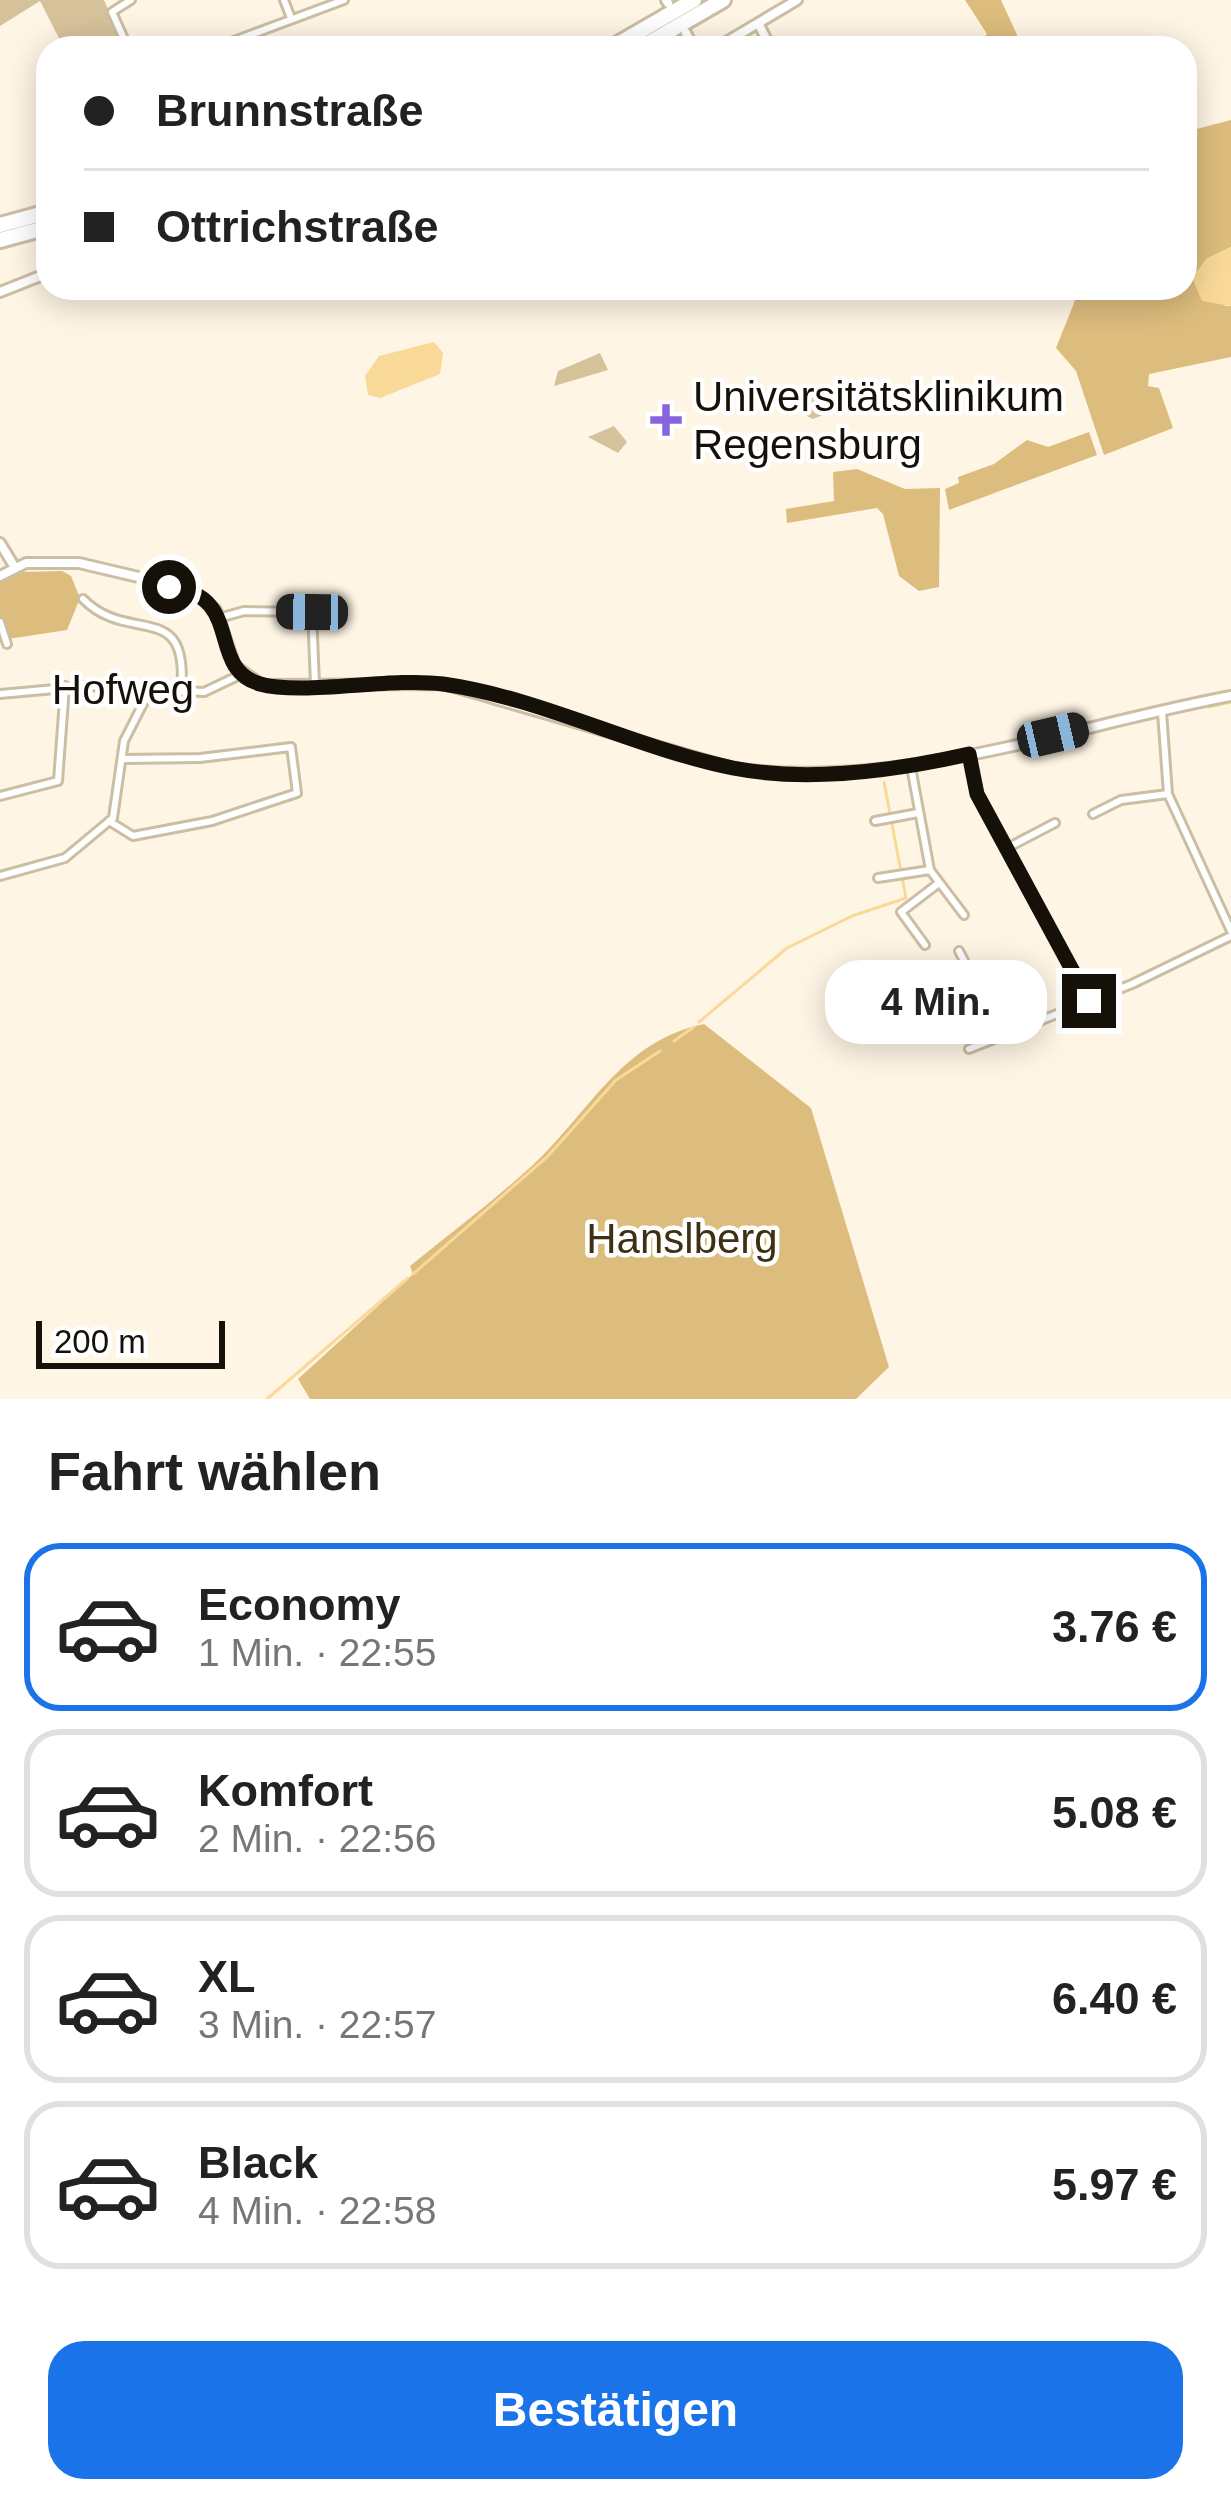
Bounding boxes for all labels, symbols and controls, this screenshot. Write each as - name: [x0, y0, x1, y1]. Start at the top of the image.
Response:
- text: Brunnstraße: [156, 85, 424, 136]
- text: Ottrichstraße: [156, 201, 439, 252]
- place label: Universitätsklinikum Regensburg: [693, 373, 1064, 468]
- marker: Universitätsklinikum Regensburg: [650, 404, 682, 436]
- route start: [142, 560, 196, 614]
- car: [276, 593, 348, 631]
- street label: Hofweg: [52, 666, 194, 713]
- car: [1014, 709, 1092, 761]
- callout: 4 Min.: [825, 959, 1047, 1043]
- route end: [1062, 974, 1116, 1028]
- text: 4 Min.: [881, 980, 991, 1023]
- park label: Hanslberg: [586, 1215, 778, 1262]
- scale bar: [36, 1315, 225, 1368]
- text: 200 m: [54, 1323, 146, 1360]
- text: Fahrt wählen: [48, 1441, 381, 1501]
- icon: car: [54, 1573, 162, 1681]
- text: Economy: [198, 1579, 401, 1630]
- text: 3.76 €: [1052, 1601, 1177, 1652]
- text: 1 Min. · 22:55: [198, 1631, 436, 1674]
- icon: car: [54, 1759, 162, 1867]
- text: Komfort: [198, 1765, 373, 1816]
- text: 5.08 €: [1052, 1787, 1177, 1838]
- text: 2 Min. · 22:56: [198, 1817, 436, 1860]
- icon: car: [54, 1945, 162, 2053]
- text: XL: [198, 1951, 256, 2002]
- text: 6.40 €: [1052, 1973, 1177, 2024]
- text: 3 Min. · 22:57: [198, 2003, 436, 2046]
- icon: car: [54, 2131, 162, 2239]
- text: Black: [198, 2137, 318, 2188]
- text: 5.97 €: [1052, 2159, 1177, 2210]
- text: 4 Min. · 22:58: [198, 2189, 436, 2232]
- button: Bestätigen: [48, 2341, 1183, 2479]

